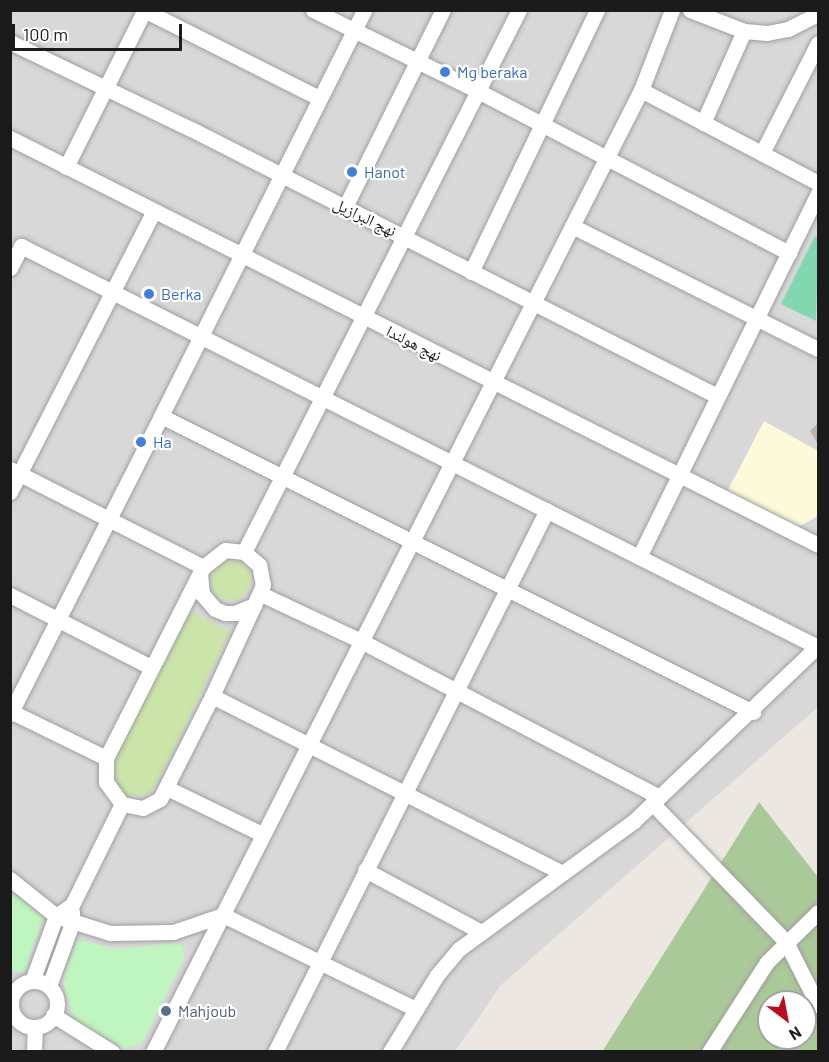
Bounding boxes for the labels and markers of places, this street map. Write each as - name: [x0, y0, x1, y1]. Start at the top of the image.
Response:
- place label: Mg beraka: [457, 62, 527, 82]
- marker: Mg beraka: [438, 65, 452, 79]
- place label: Hanot: [364, 162, 406, 182]
- marker: Hanot: [345, 165, 359, 179]
- place label: Berka: [161, 284, 201, 304]
- marker: Berka: [142, 287, 156, 301]
- place label: Ha: [153, 432, 172, 452]
- marker: Ha: [134, 435, 148, 449]
- place label: Mahjoub: [178, 1001, 236, 1021]
- marker: Mahjoub: [159, 1004, 173, 1018]

